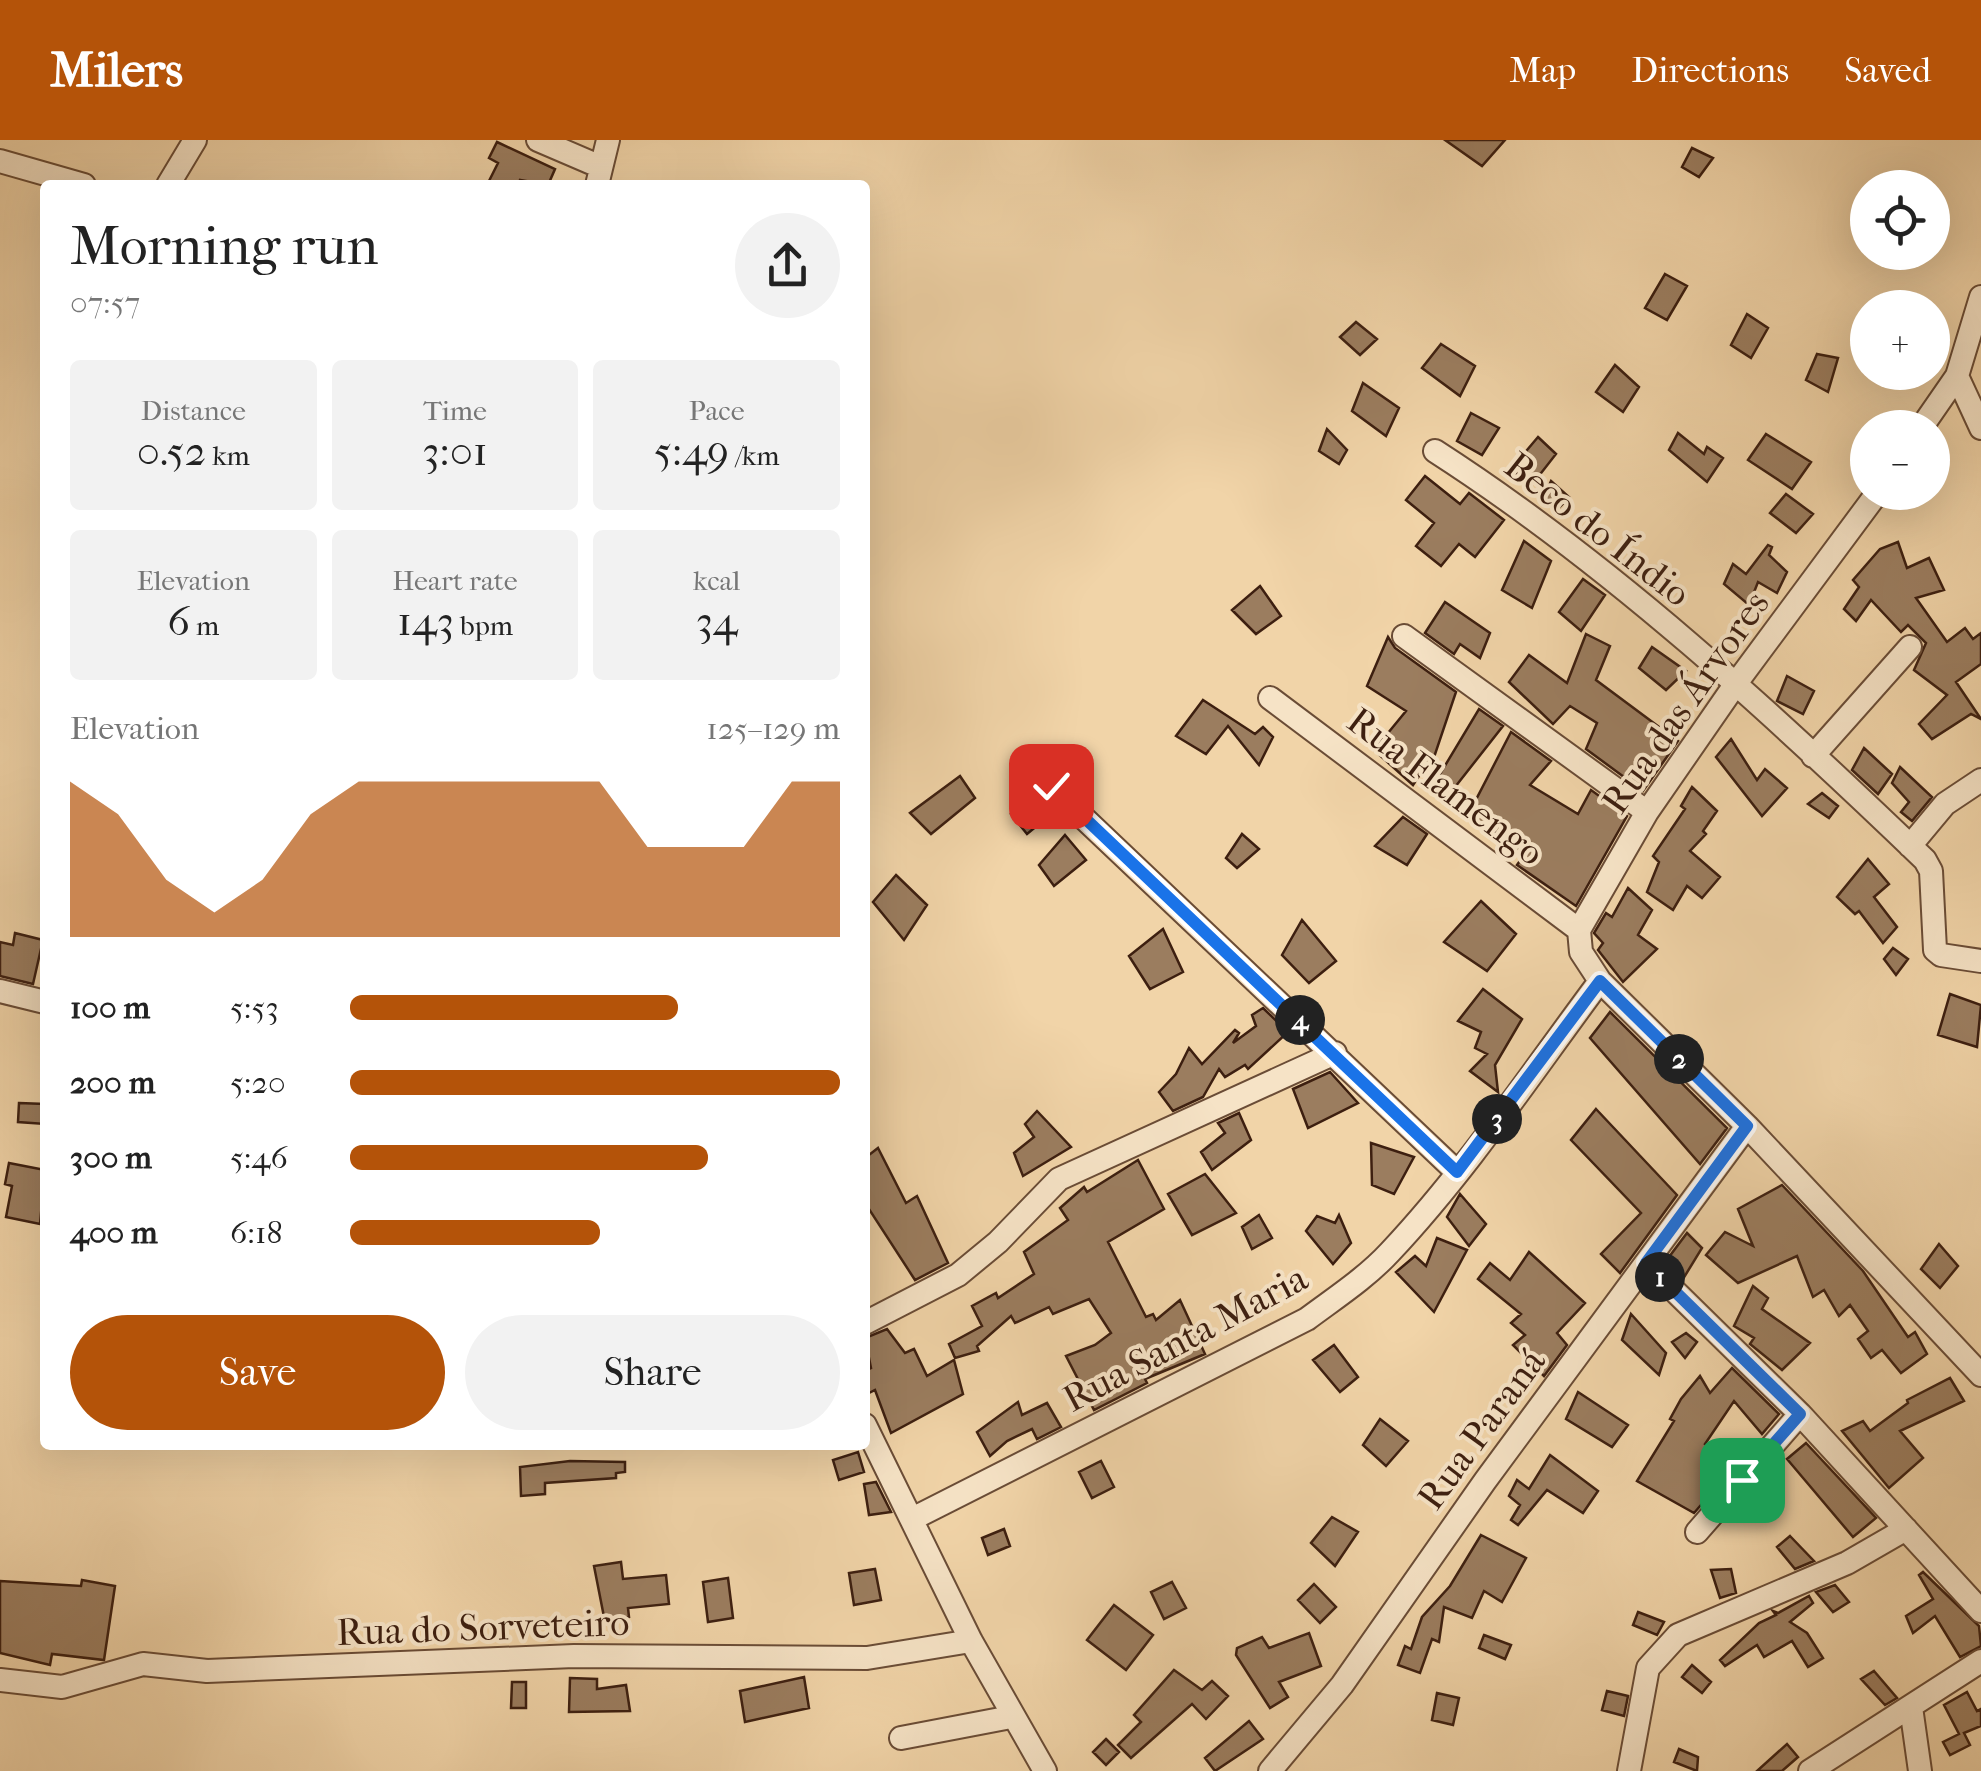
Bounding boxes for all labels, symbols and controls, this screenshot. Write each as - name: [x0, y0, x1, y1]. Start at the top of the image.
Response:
- text: Milers: [50, 42, 183, 98]
- text: Map: [1509, 50, 1576, 91]
- text: Directions: [1631, 50, 1789, 91]
- text: Saved: [1844, 50, 1931, 91]
- map controls: [1850, 170, 1950, 510]
- button: locate: [1850, 170, 1950, 270]
- button: share: [735, 213, 840, 318]
- text: Morning run: [70, 214, 378, 278]
- text: 07:57: [70, 284, 140, 321]
- button: +: [1850, 290, 1950, 390]
- text: Distance: [141, 394, 246, 427]
- text: Time: [423, 394, 487, 427]
- text: Pace: [689, 394, 745, 427]
- button: −: [1850, 410, 1950, 510]
- text: 0.52: [137, 427, 206, 476]
- text: 3:01: [422, 427, 488, 476]
- text: 5:49: [654, 427, 729, 476]
- text: km: [206, 439, 250, 472]
- text: /km: [729, 439, 780, 472]
- street label: Beco do Índio: [1496, 443, 1700, 616]
- text: Elevation: [137, 564, 250, 597]
- text: Heart rate: [392, 564, 518, 597]
- text: kcal: [693, 564, 740, 597]
- street label: Rua das Árvores: [1592, 582, 1779, 822]
- text: 6: [167, 597, 190, 646]
- text: 143: [397, 597, 454, 646]
- text: 34: [696, 597, 738, 646]
- text: m: [190, 609, 219, 642]
- text: bpm: [454, 609, 513, 642]
- street label: Rua Flamengo: [1338, 698, 1553, 875]
- text: Elevation: [70, 710, 199, 747]
- text: 125–129 m: [706, 710, 840, 747]
- pin: [1009, 744, 1094, 829]
- icon: check: [1024, 759, 1079, 814]
- text: 100 m: [70, 989, 150, 1026]
- text: 5:53: [230, 989, 279, 1026]
- pin: 4: [1275, 995, 1325, 1045]
- text: 4: [1292, 1003, 1308, 1036]
- pin: 2: [1654, 1034, 1704, 1084]
- text: 2: [1672, 1042, 1686, 1075]
- text: 200 m: [70, 1064, 155, 1101]
- text: 5:20: [230, 1064, 286, 1101]
- pin: 3: [1472, 1094, 1522, 1144]
- text: 3: [1491, 1102, 1503, 1135]
- text: 300 m: [70, 1139, 152, 1176]
- text: 5:46: [230, 1139, 288, 1176]
- text: 400 m: [70, 1214, 158, 1251]
- text: 6:18: [230, 1214, 283, 1251]
- pin: 1: [1635, 1252, 1685, 1302]
- street label: Rua Santa Maria: [1056, 1255, 1315, 1422]
- text: 1: [1655, 1260, 1665, 1293]
- button: Save: [70, 1315, 445, 1430]
- button: Share: [465, 1315, 840, 1430]
- street label: Rua Paraná: [1408, 1340, 1555, 1518]
- pin: [1700, 1438, 1785, 1523]
- icon: arrive: [1715, 1453, 1770, 1508]
- street label: Rua do Sorveteiro: [336, 1600, 630, 1655]

